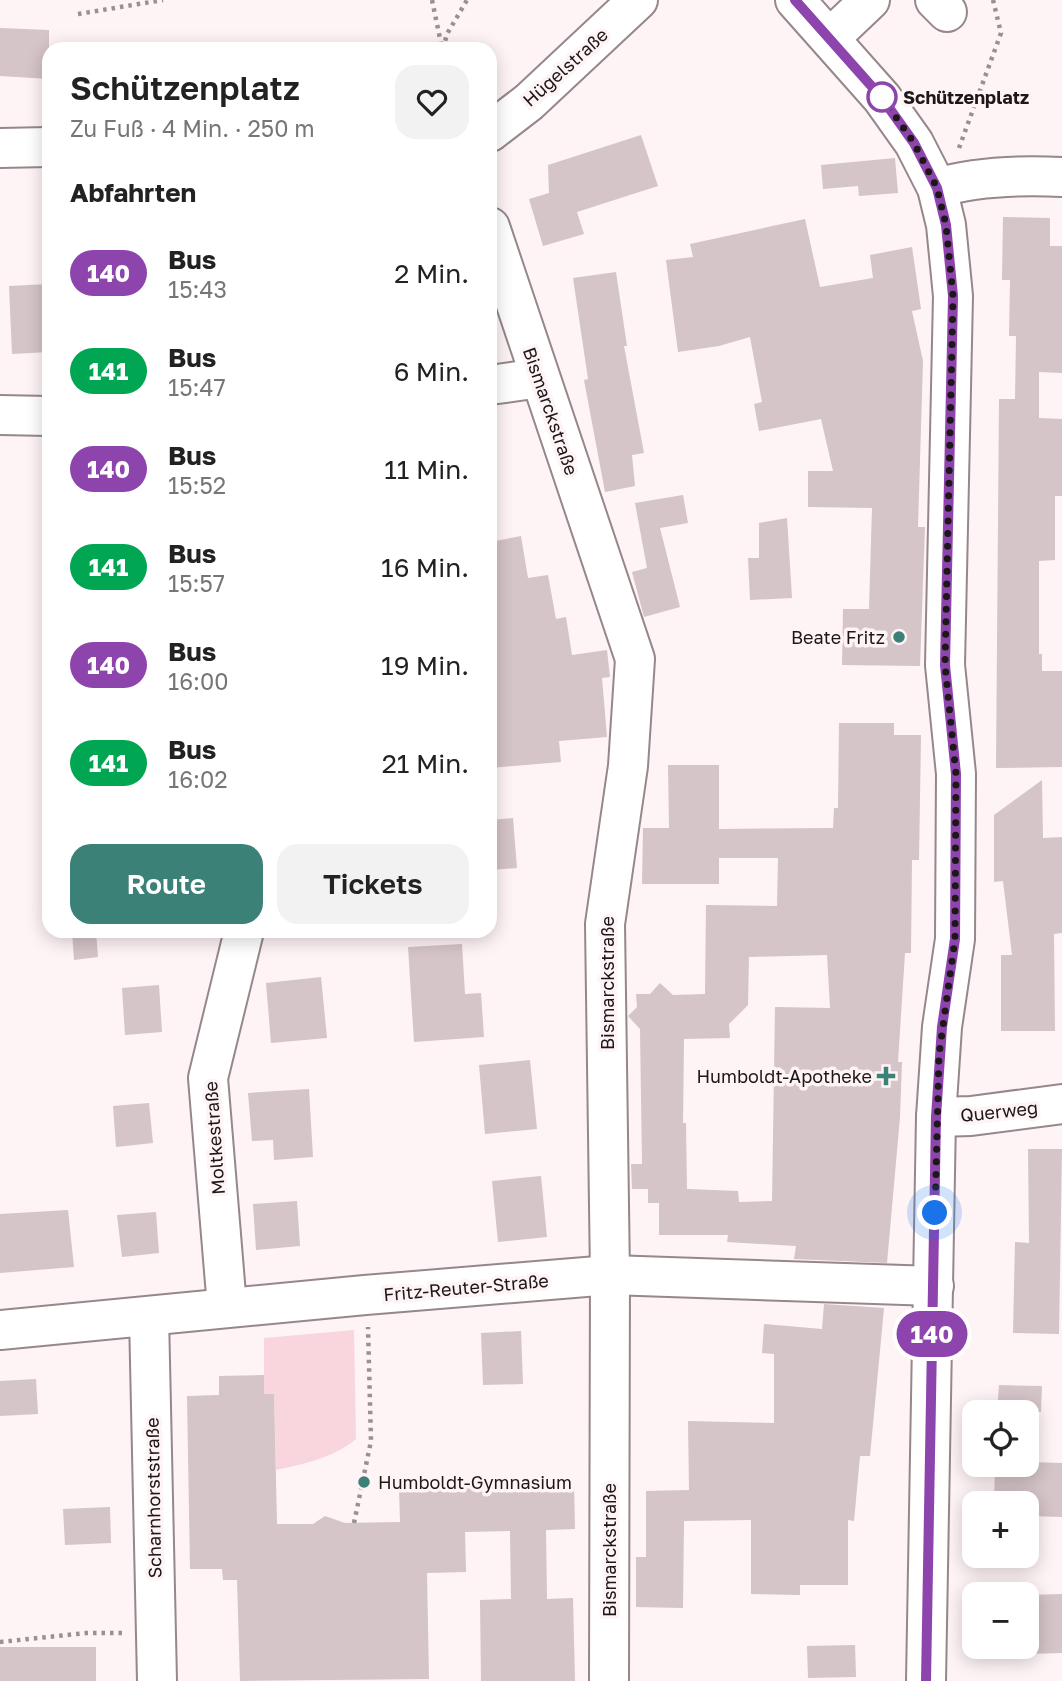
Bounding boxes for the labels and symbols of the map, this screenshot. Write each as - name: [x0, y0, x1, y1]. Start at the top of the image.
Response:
- street label: Hügelstraße: [518, 23, 612, 111]
- marker: Schützenplatz: [867, 82, 897, 112]
- place label: Schützenplatz: [903, 86, 1029, 108]
- street label: Bismarckstraße: [519, 344, 583, 478]
- place label: Beate Fritz: [791, 626, 885, 648]
- marker: Beate Fritz: [891, 629, 907, 645]
- street label: Bismarckstraße: [596, 916, 618, 1050]
- place label: Humboldt-Apotheke: [696, 1065, 872, 1087]
- marker: Humboldt-Apotheke: [878, 1068, 894, 1084]
- street label: Moltkestraße: [199, 1080, 229, 1196]
- street label: Querweg: [959, 1096, 1039, 1126]
- your location: [917, 1195, 952, 1230]
- street label: Fritz-Reuter-Straße: [382, 1269, 550, 1305]
- line badge: 140: [892, 1311, 972, 1357]
- street label: Scharnhorststraße: [141, 1417, 165, 1579]
- place label: Humboldt-Gymnasium: [378, 1471, 572, 1493]
- marker: Humboldt-Gymnasium: [356, 1474, 372, 1490]
- street label: Bismarckstraße: [598, 1483, 620, 1617]

